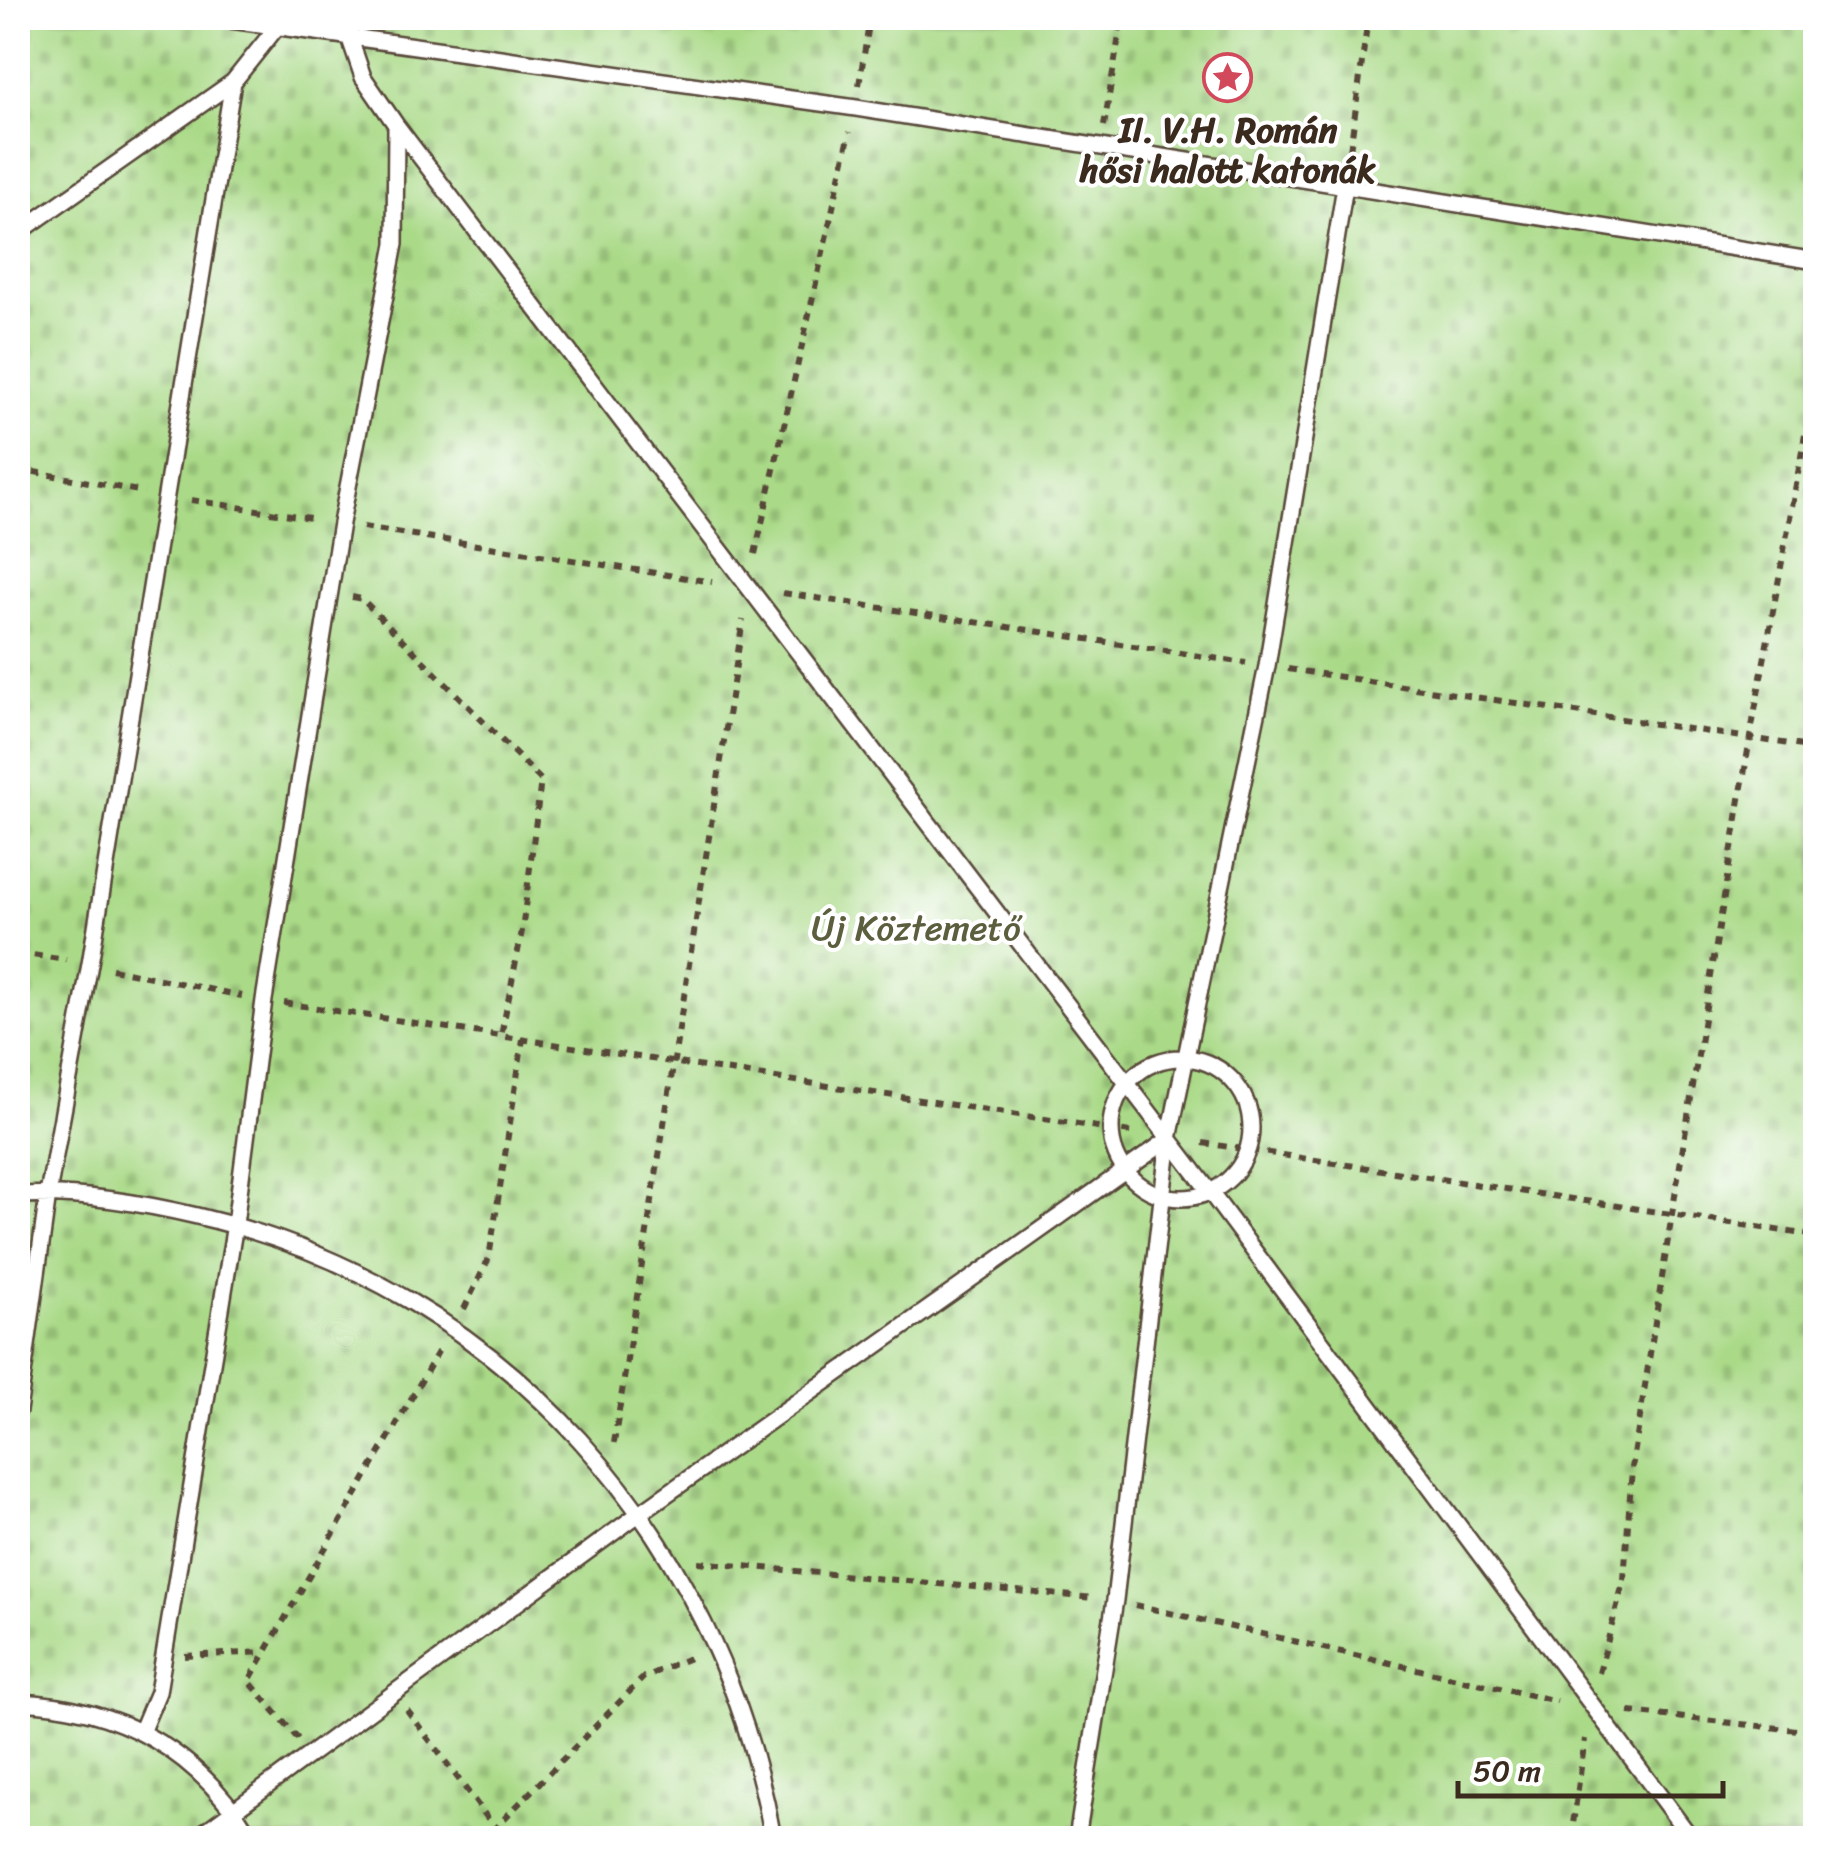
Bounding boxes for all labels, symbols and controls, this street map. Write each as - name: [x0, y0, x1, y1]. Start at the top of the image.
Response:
- place icon: II. V.H. Román hősi halott katonák: [1202, 52, 1254, 104]
- place label: II. V.H. Román hősi halott katonák: [1078, 99, 1376, 201]
- park label: Új Köztemető: [811, 897, 1023, 959]
- scale bar: [1458, 1736, 1723, 1798]
- text: 50 m: [1473, 1744, 1541, 1798]

